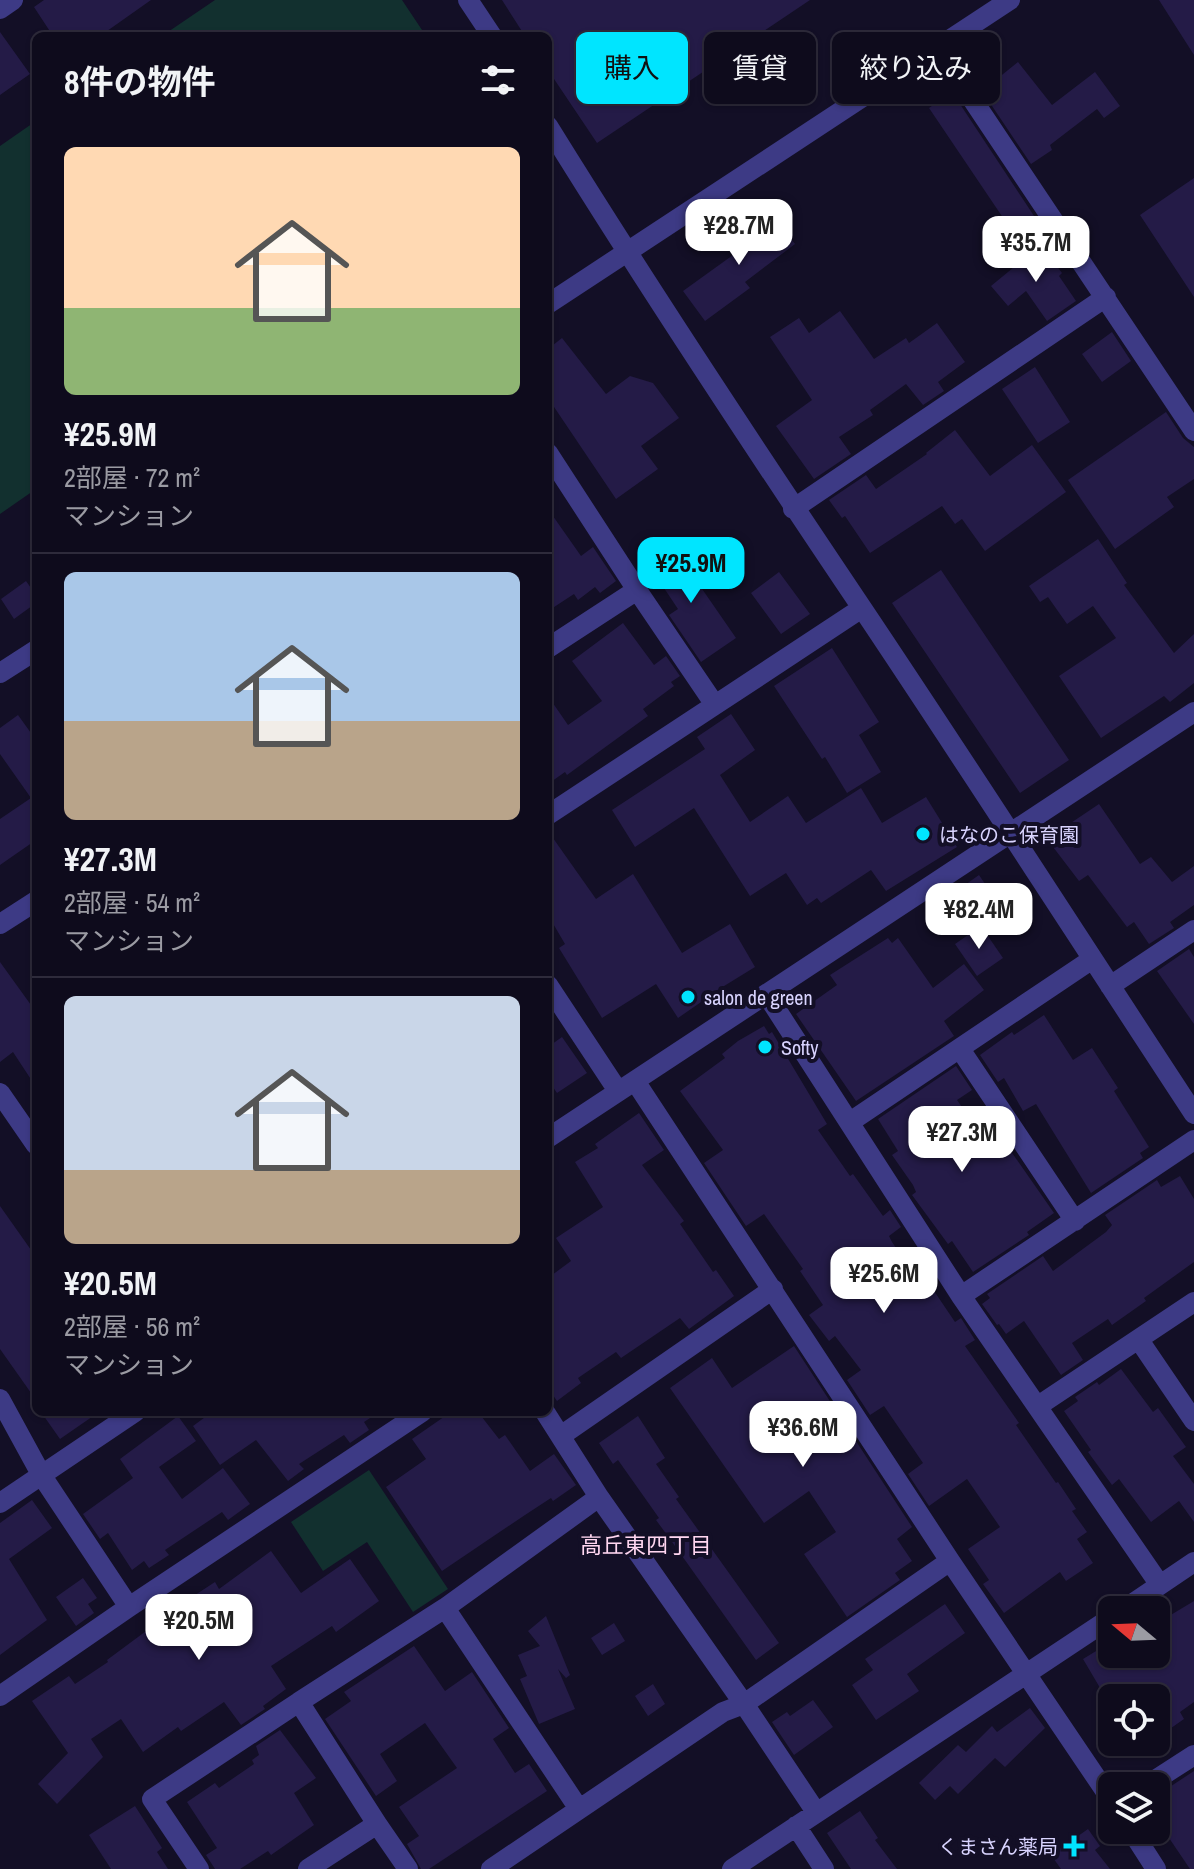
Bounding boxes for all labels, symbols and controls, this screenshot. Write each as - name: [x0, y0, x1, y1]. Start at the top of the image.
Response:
- chip: 購入: [576, 32, 688, 104]
- chip: 賃貸: [704, 32, 816, 104]
- chip: 絞り込み: [832, 32, 1000, 104]
- icon: filters: [476, 58, 520, 102]
- text: 8件の物件: [64, 59, 216, 105]
- icon: home: [220, 199, 364, 343]
- pin: ¥28.7M: [674, 199, 804, 267]
- text: ¥28.7M: [703, 207, 775, 242]
- pin: ¥35.7M: [971, 216, 1101, 284]
- text: ¥35.7M: [1000, 224, 1072, 259]
- text: ¥25.9M: [64, 411, 157, 457]
- text: 2部屋 · 72 m²: [64, 460, 200, 495]
- text: マンション: [64, 498, 194, 533]
- pin: ¥25.9M: [626, 537, 756, 605]
- text: ¥25.9M: [655, 545, 727, 580]
- icon: home: [220, 624, 364, 768]
- place label: はなのこ保育園: [939, 821, 1079, 848]
- marker: はなのこ保育園: [914, 825, 932, 843]
- text: ¥27.3M: [64, 836, 157, 882]
- pin: ¥82.4M: [914, 883, 1044, 951]
- text: 2部屋 · 54 m²: [64, 885, 200, 920]
- text: ¥82.4M: [943, 891, 1015, 926]
- text: マンション: [64, 923, 194, 958]
- place label: salon de green: [704, 984, 813, 1011]
- marker: salon de green: [679, 988, 697, 1006]
- place label: Softy: [781, 1034, 819, 1061]
- marker: Softy: [756, 1038, 774, 1056]
- icon: home: [220, 1048, 364, 1192]
- pin: ¥27.3M: [897, 1106, 1027, 1174]
- text: ¥27.3M: [926, 1114, 998, 1149]
- pin: ¥25.6M: [819, 1247, 949, 1315]
- text: ¥25.6M: [848, 1255, 920, 1290]
- text: ¥20.5M: [64, 1260, 157, 1306]
- text: 2部屋 · 56 m²: [64, 1309, 200, 1344]
- text: マンション: [64, 1347, 194, 1382]
- pin: ¥36.6M: [738, 1401, 868, 1469]
- text: ¥36.6M: [767, 1409, 839, 1444]
- district label: 高丘東四丁目: [580, 1530, 712, 1560]
- pin: ¥20.5M: [134, 1594, 264, 1662]
- north arrow: [1098, 1596, 1170, 1668]
- map controls: [1098, 1596, 1170, 1844]
- text: ¥20.5M: [163, 1602, 235, 1637]
- button: locate: [1098, 1684, 1170, 1756]
- button: layers: [1098, 1772, 1170, 1844]
- place label: くまさん薬局: [938, 1833, 1058, 1860]
- marker: くまさん薬局: [1065, 1837, 1083, 1855]

